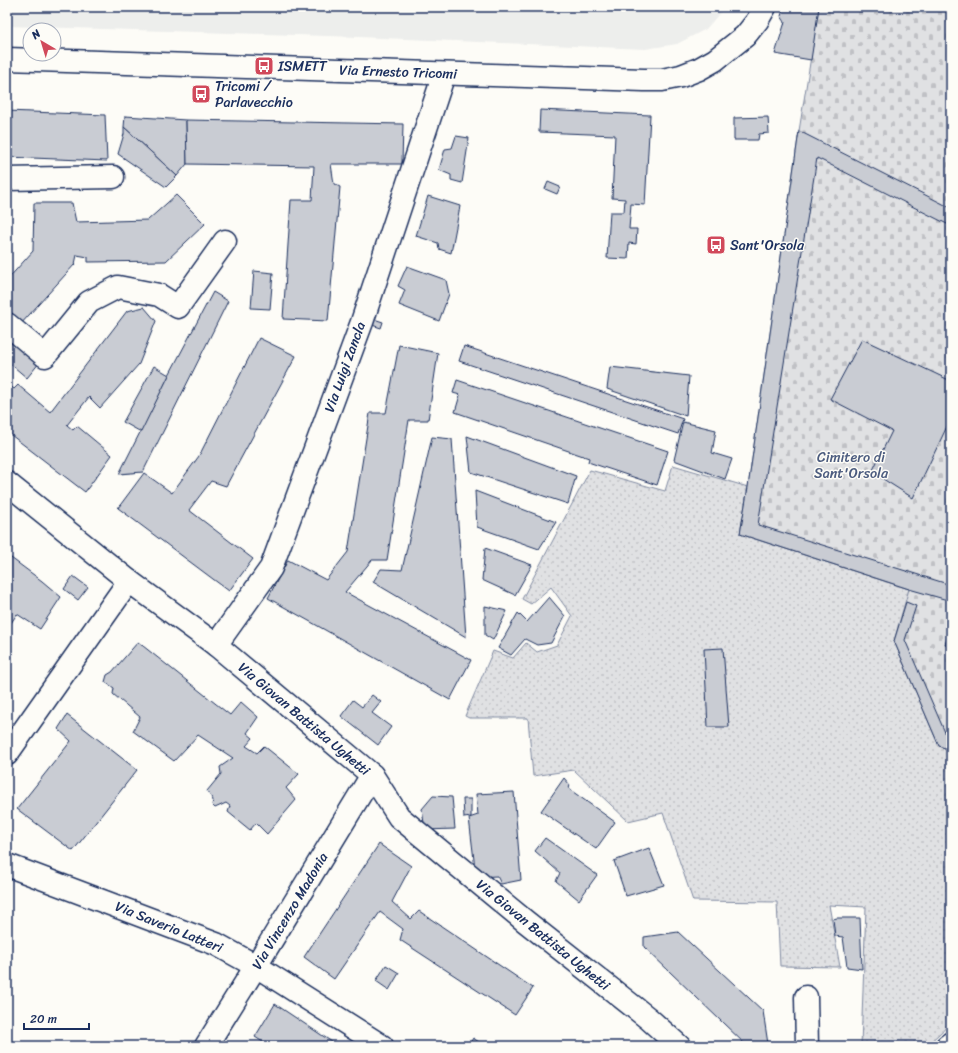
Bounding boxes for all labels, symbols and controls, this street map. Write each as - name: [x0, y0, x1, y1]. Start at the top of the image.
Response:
- north arrow: [22, 22, 62, 62]
- text: N: [27, 24, 45, 45]
- place label: ISMETT: [277, 54, 328, 79]
- bus stop icon: ISMETT: [253, 55, 275, 77]
- street label: Via Ernesto Tricomi: [339, 57, 458, 87]
- place label: Tricomi / Parlavecchio: [215, 74, 293, 115]
- bus stop icon: Tricomi / Parlavecchio: [190, 83, 212, 105]
- place label: Sant'Orsola: [730, 233, 805, 258]
- bus stop icon: Sant'Orsola: [705, 234, 727, 256]
- street label: Via Luigi Zancla: [317, 318, 373, 416]
- park label: Cimitero di Sant'Orsola: [814, 445, 889, 486]
- street label: Via Giovan Battista Ughetti: [232, 656, 377, 783]
- street label: Via Vincenzo Madonia: [245, 847, 335, 975]
- street label: Via Giovan Battista Ughetti: [470, 873, 617, 998]
- street label: Via Saverio Latteri: [111, 894, 228, 960]
- scale bar: [24, 1005, 89, 1031]
- text: 20 m: [30, 1008, 57, 1030]

